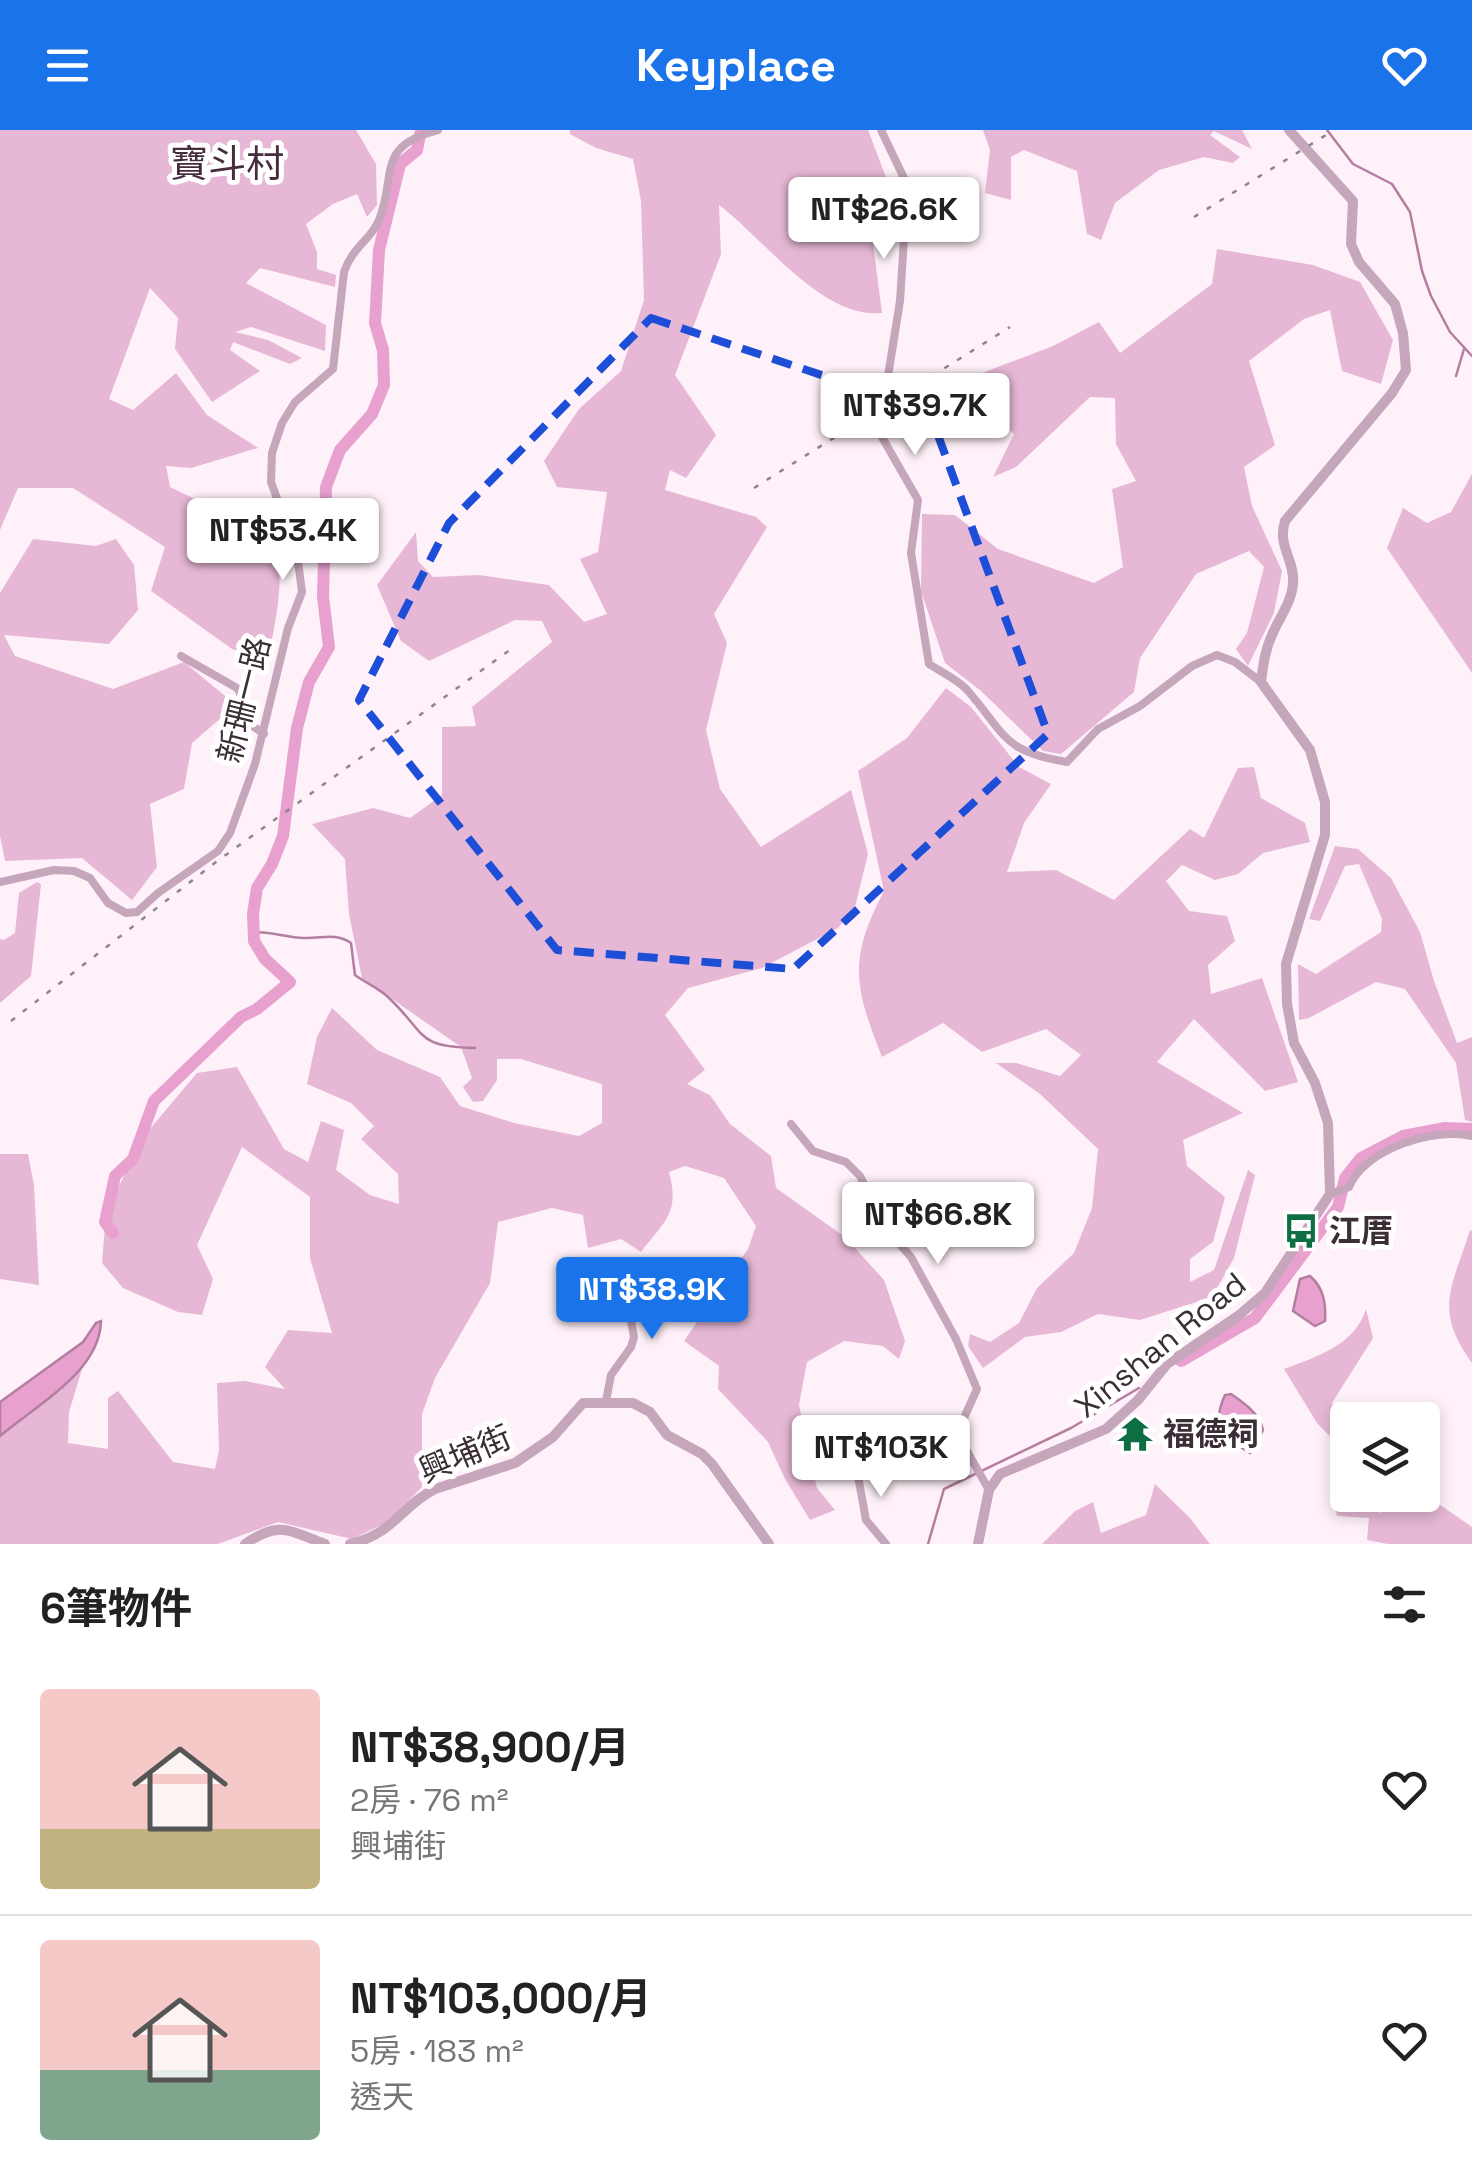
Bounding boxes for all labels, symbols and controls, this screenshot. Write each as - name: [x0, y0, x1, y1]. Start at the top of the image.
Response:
- text: Keyplace: [636, 37, 836, 94]
- icon: menu: [40, 38, 95, 93]
- icon: heart: [1377, 38, 1432, 93]
- district label: 寶斗村: [170, 140, 284, 188]
- pin: NT$26.6K: [781, 177, 987, 262]
- text: NT$26.6K: [810, 189, 958, 229]
- pin: NT$39.7K: [812, 373, 1018, 458]
- text: NT$39.7K: [843, 385, 987, 425]
- pin: NT$53.4K: [180, 498, 386, 583]
- text: NT$53.4K: [209, 510, 357, 550]
- street label: 新珊一路: [209, 633, 279, 767]
- pin: NT$66.8K: [835, 1182, 1041, 1267]
- text: NT$66.8K: [864, 1194, 1012, 1234]
- place label: 江厝: [1329, 1211, 1393, 1251]
- bus stop icon: 江厝: [1282, 1212, 1320, 1250]
- pin: NT$38.9K: [549, 1257, 755, 1342]
- street label: Xinshan Road: [1066, 1264, 1254, 1426]
- text: NT$38.9K: [578, 1269, 726, 1309]
- map controls: [1330, 1402, 1440, 1512]
- button: layers: [1330, 1402, 1440, 1512]
- place label: 福德祠: [1163, 1414, 1259, 1454]
- pin: NT$103K: [789, 1415, 973, 1500]
- temple icon: 福德祠: [1116, 1415, 1154, 1453]
- street label: 興埔街: [413, 1417, 517, 1491]
- text: NT$103K: [814, 1427, 948, 1467]
- icon: filters: [1377, 1577, 1432, 1632]
- text: 6筆物件: [40, 1582, 192, 1635]
- text: NT$38,900/月: [350, 1721, 630, 1774]
- icon: home: [120, 1729, 240, 1849]
- icon: heart: [1377, 1762, 1432, 1817]
- text: 2房 · 76 m²: [350, 1780, 509, 1820]
- text: 興埔街: [350, 1826, 446, 1866]
- text: NT$103,000/月: [350, 1972, 652, 2025]
- icon: home: [120, 1980, 240, 2100]
- icon: heart: [1377, 2013, 1432, 2068]
- text: 5房 · 183 m²: [350, 2031, 524, 2071]
- text: 透天: [350, 2077, 414, 2117]

